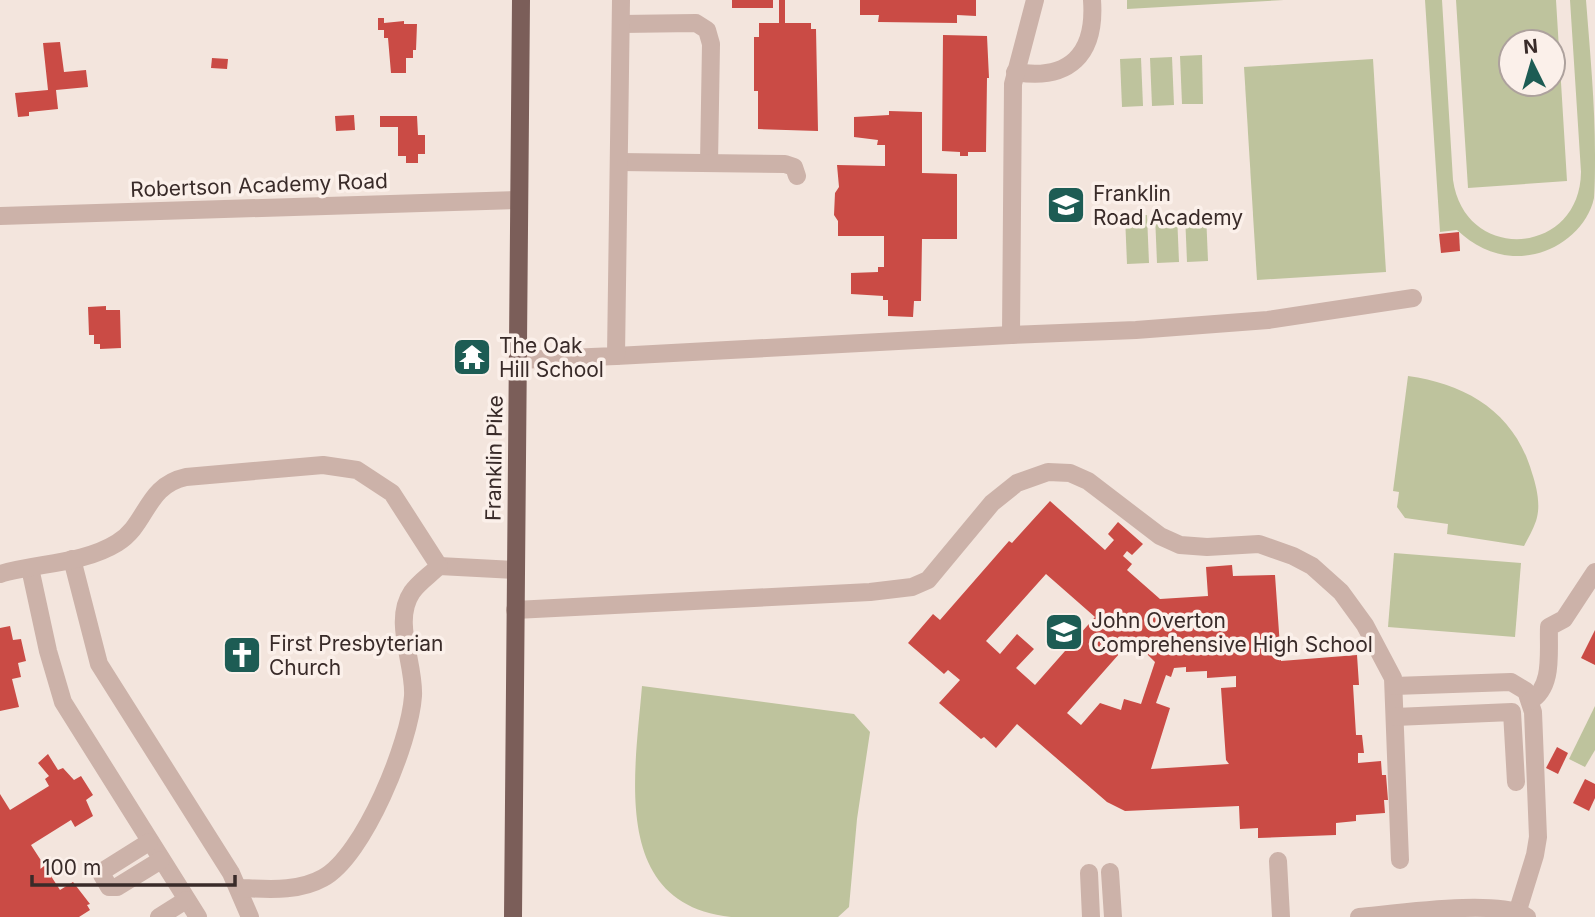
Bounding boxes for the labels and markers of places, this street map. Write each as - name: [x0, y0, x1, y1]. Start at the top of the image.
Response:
- place label: Franklin Road Academy: [1093, 181, 1243, 230]
- school or university icon: Franklin Road Academy: [1045, 184, 1087, 226]
- place label: The Oak Hill School: [499, 333, 604, 382]
- temple icon: The Oak Hill School: [451, 336, 493, 378]
- place label: John Overton Comprehensive High School: [1091, 608, 1373, 657]
- school or university icon: John Overton Comprehensive High School: [1043, 611, 1085, 653]
- place label: First Presbyterian Church: [269, 631, 444, 680]
- church icon: First Presbyterian Church: [221, 634, 263, 676]

